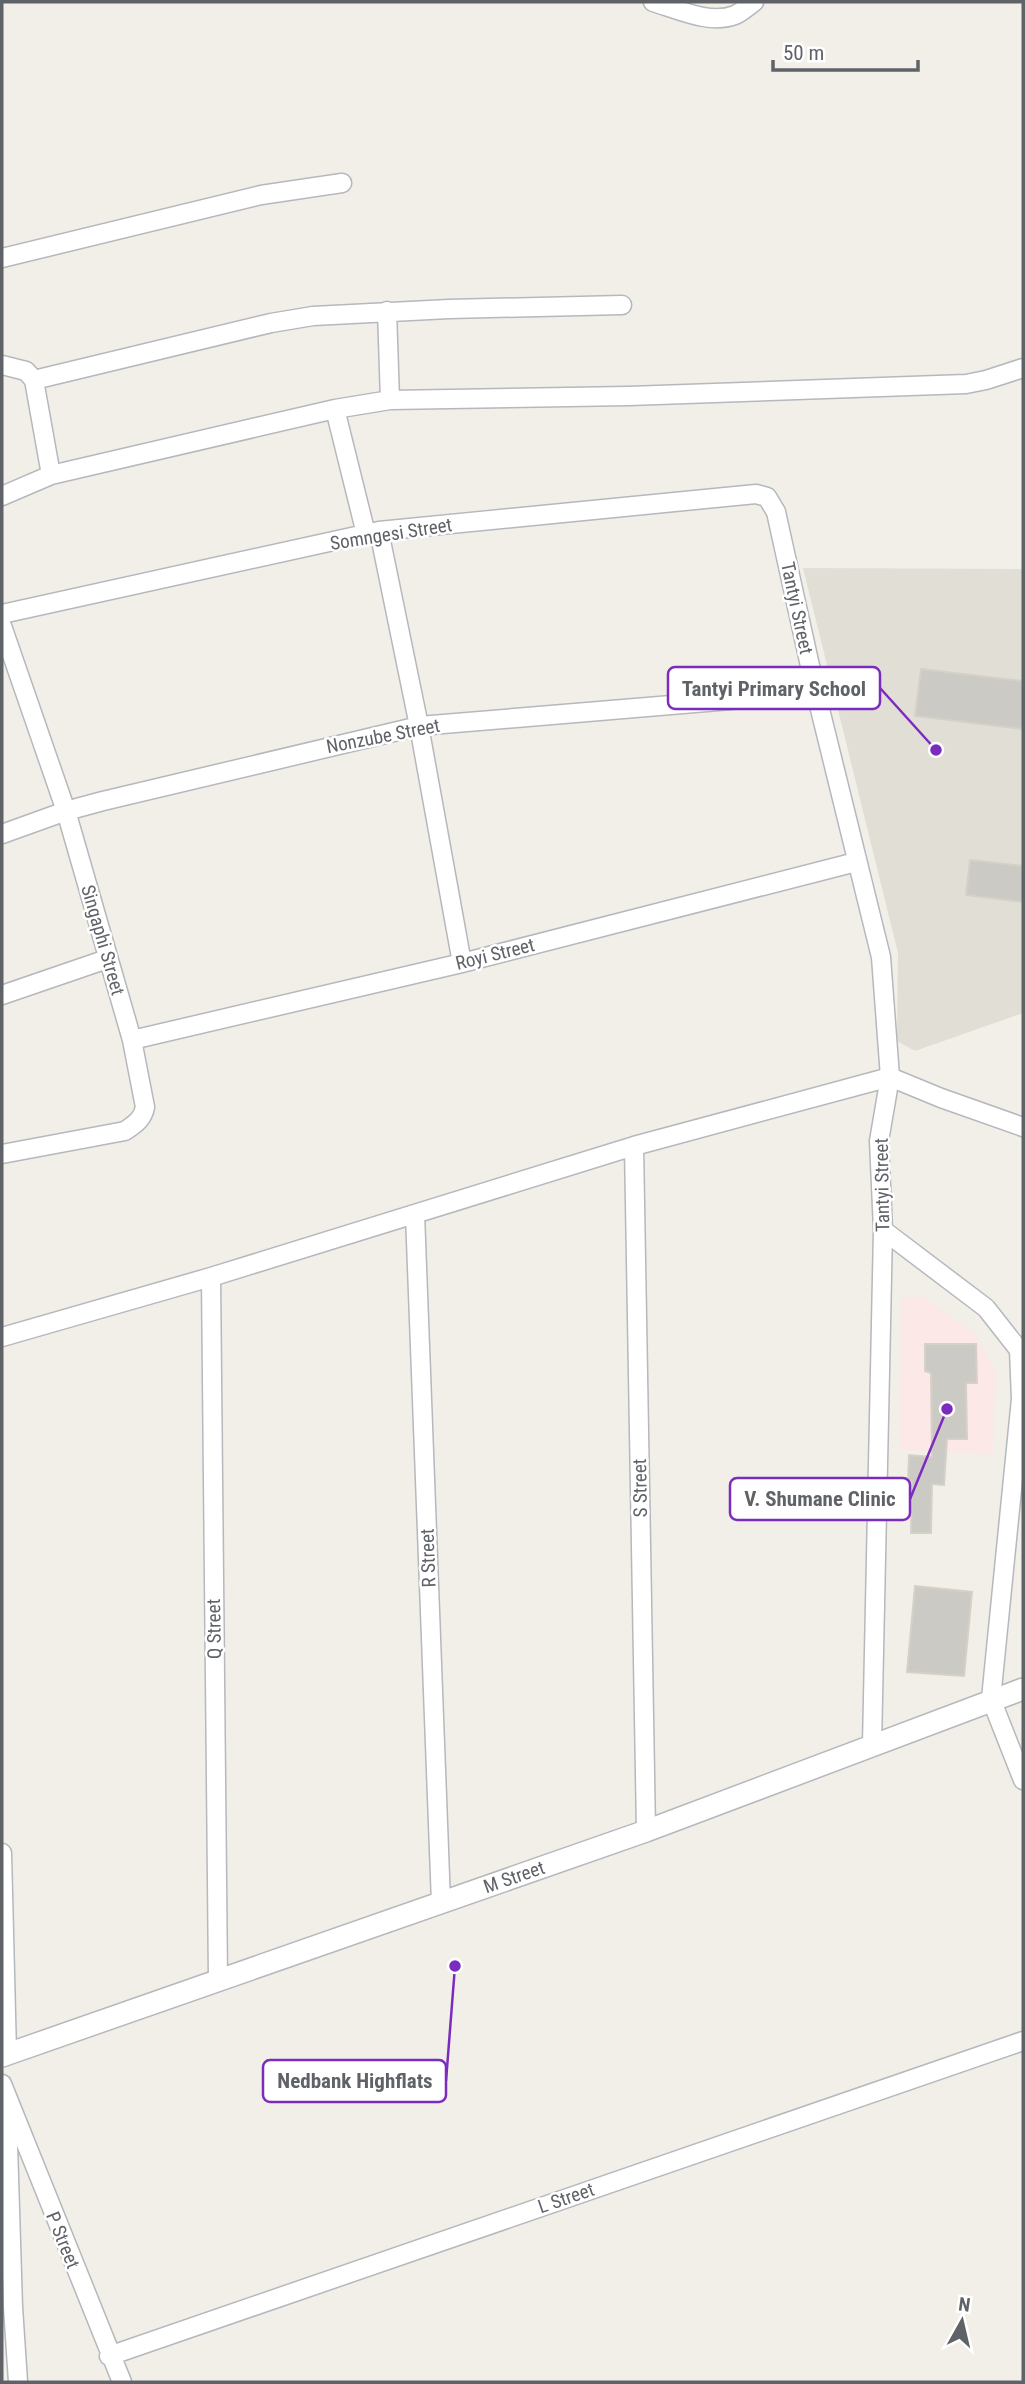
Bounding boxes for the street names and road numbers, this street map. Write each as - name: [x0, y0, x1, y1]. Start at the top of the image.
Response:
- street label: Somngesi Street: [328, 513, 454, 555]
- street label: Tantyi Street: [776, 560, 818, 656]
- street label: Nonzube Street: [324, 714, 442, 758]
- street label: Singaphi Street: [76, 882, 130, 998]
- street label: Royi Street: [453, 933, 537, 975]
- street label: Tantyi Street: [870, 1138, 894, 1232]
- street label: S Street: [628, 1458, 652, 1518]
- street label: R Street: [415, 1528, 441, 1588]
- street label: Q Street: [202, 1599, 226, 1659]
- street label: M Street: [480, 1856, 548, 1898]
- street label: L Street: [535, 2178, 597, 2218]
- street label: P Street: [41, 2208, 85, 2272]

